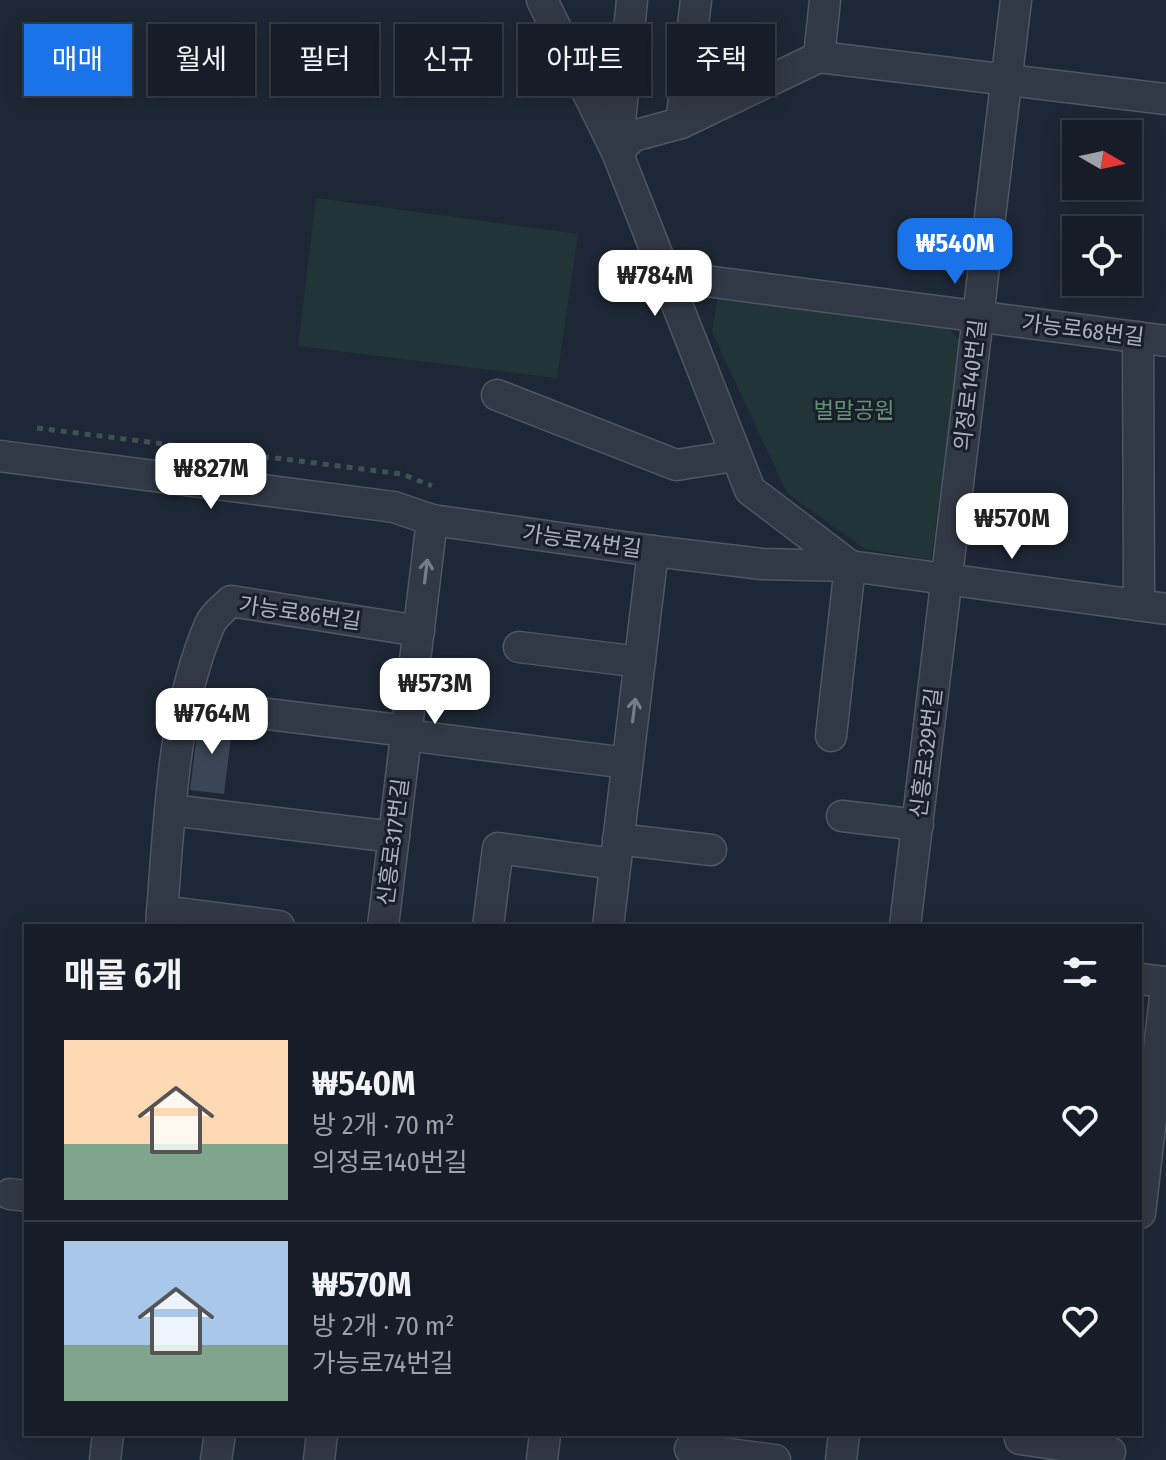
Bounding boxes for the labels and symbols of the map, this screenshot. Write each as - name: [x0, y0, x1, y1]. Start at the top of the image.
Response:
- north arrow: [1062, 120, 1142, 200]
- pin: ₩540M: [899, 218, 1011, 286]
- pin: ₩784M: [599, 250, 711, 318]
- street label: 가능로68번길: [1020, 309, 1146, 351]
- street label: 의정로140번길: [949, 318, 991, 452]
- park label: 벌말공원: [814, 397, 894, 424]
- pin: ₩827M: [155, 443, 267, 511]
- pin: ₩570M: [956, 493, 1068, 561]
- street label: 가능로74번길: [521, 519, 643, 563]
- one-way arrow: [419, 558, 434, 584]
- street label: 가능로86번길: [237, 591, 363, 635]
- pin: ₩573M: [379, 658, 491, 726]
- street label: 신흥로329번길: [905, 686, 947, 820]
- pin: ₩764M: [156, 688, 268, 756]
- one-way arrow: [627, 697, 642, 723]
- street label: 신흥로317번길: [372, 777, 414, 907]

